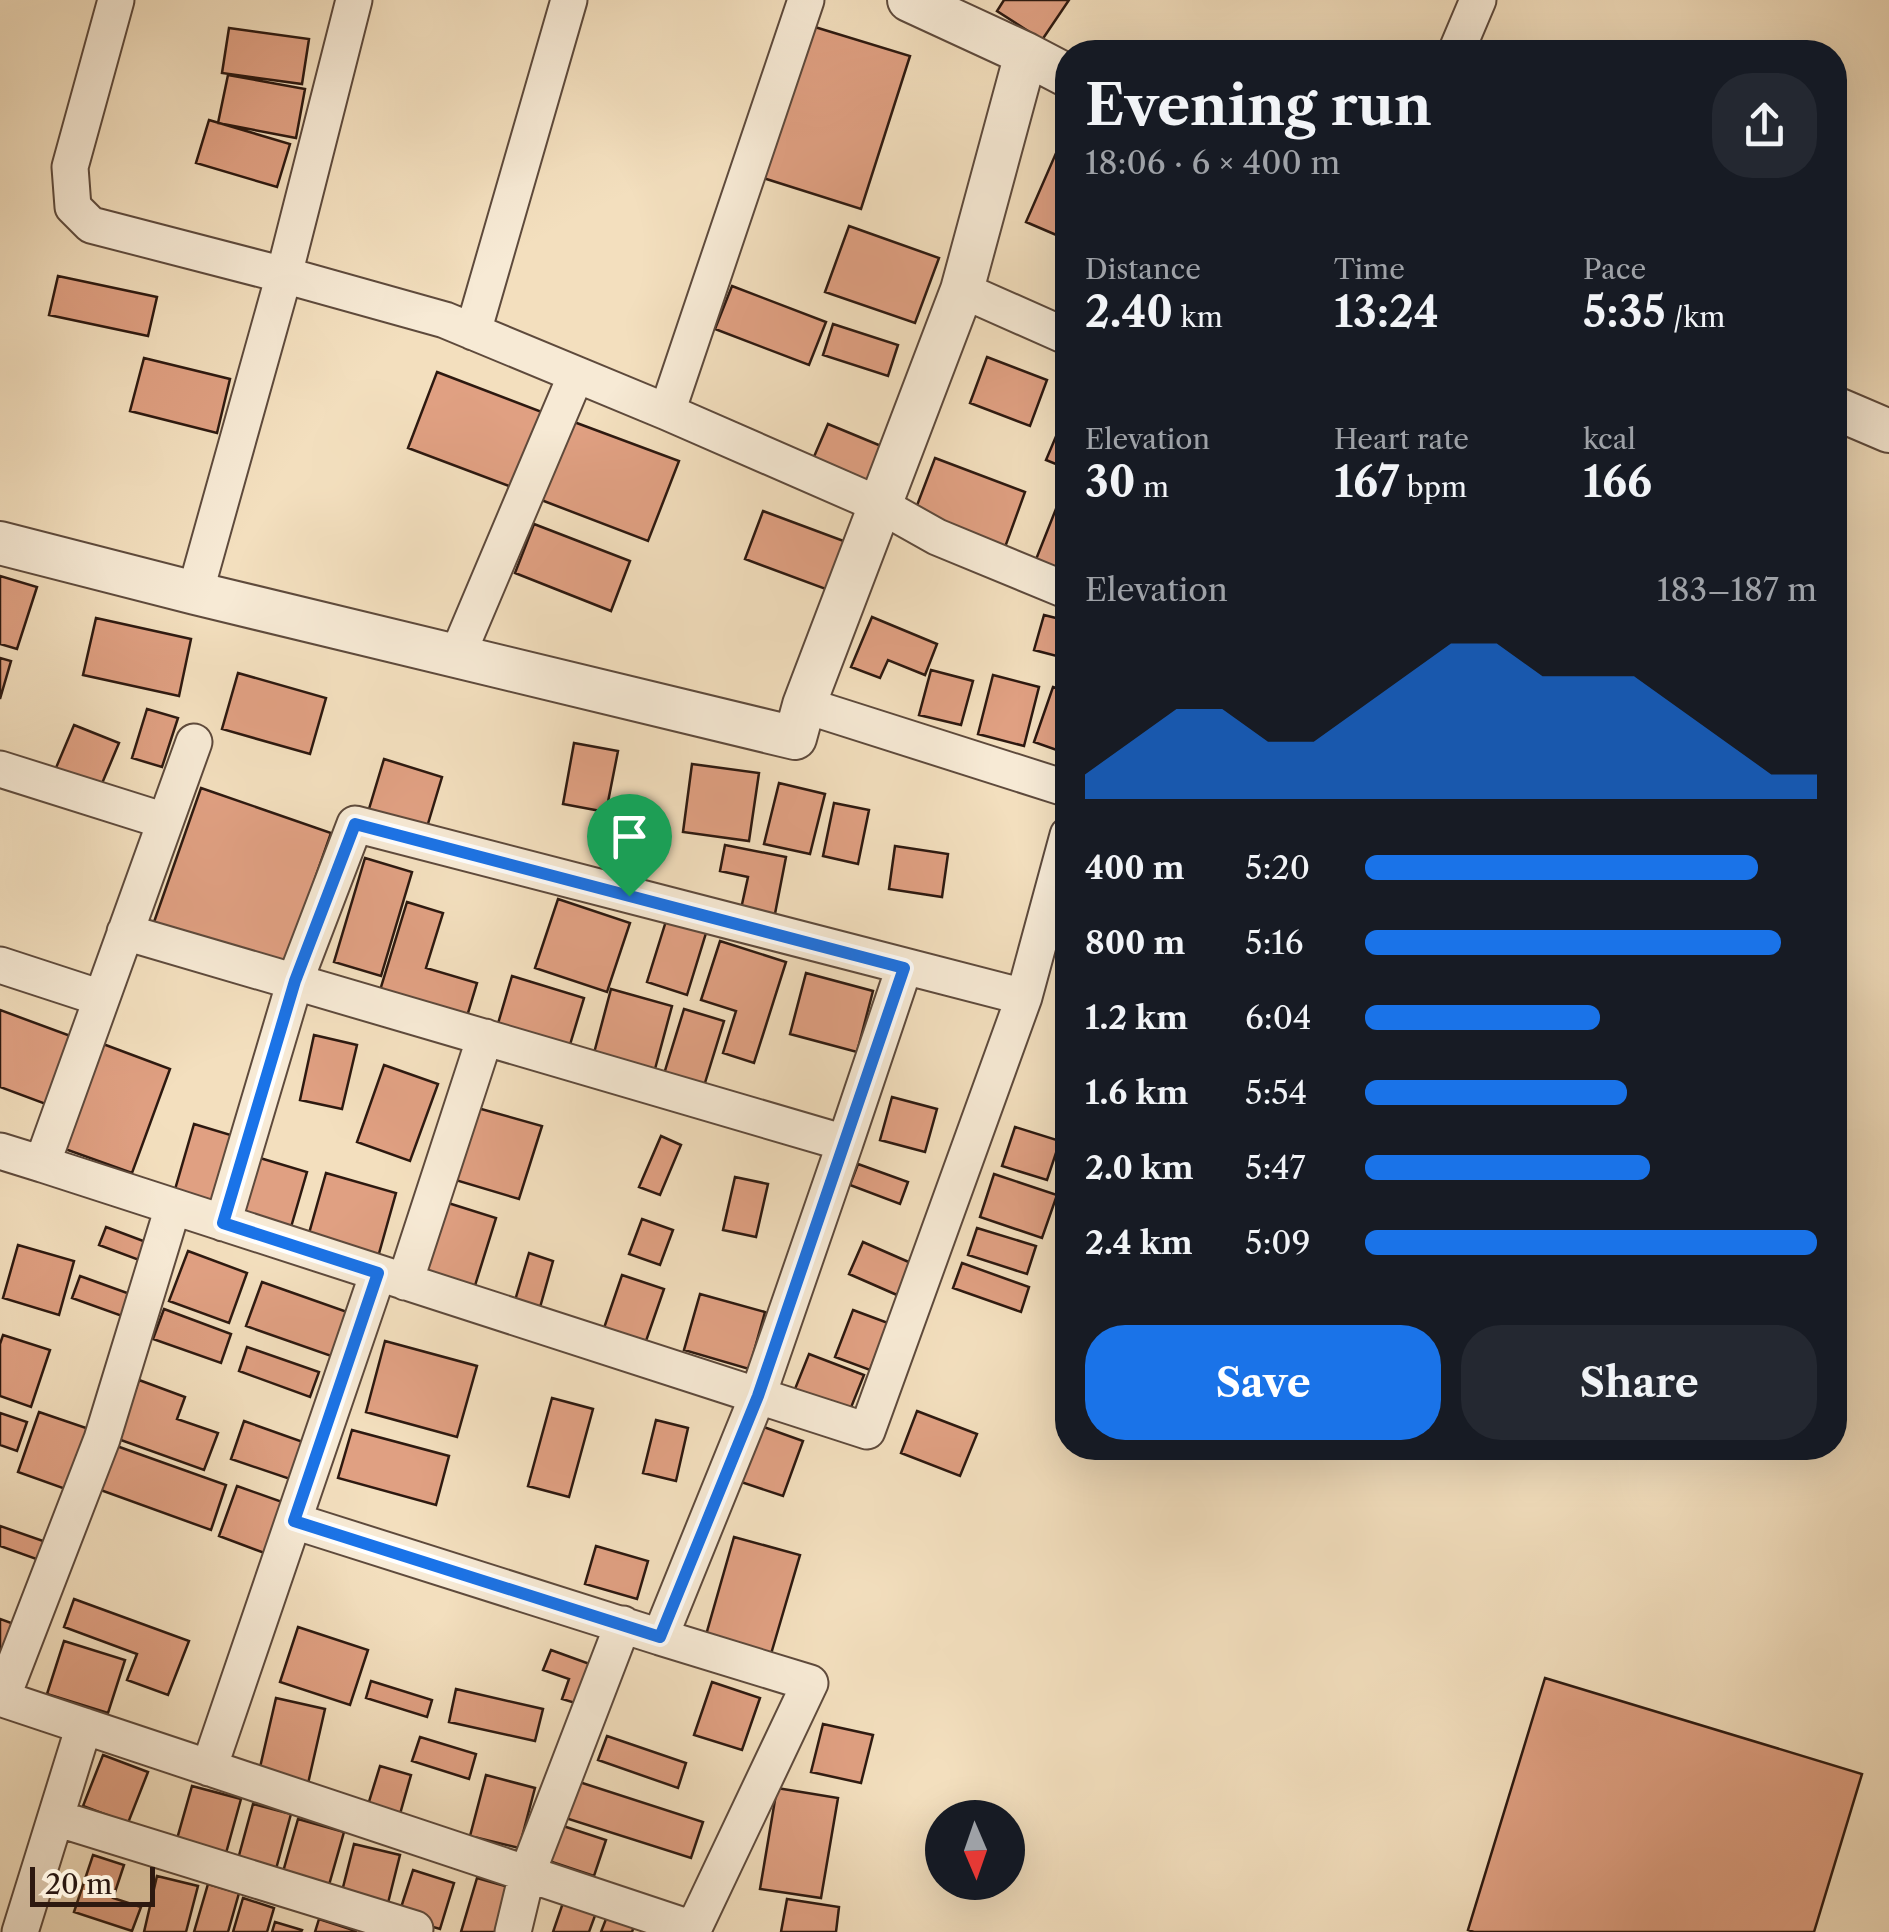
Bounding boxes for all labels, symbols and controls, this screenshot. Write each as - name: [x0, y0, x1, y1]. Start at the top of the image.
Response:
- text: Evening run: [1085, 72, 1432, 139]
- button: share: [1712, 73, 1817, 178]
- text: 18:06 · 6 × 400 m: [1085, 143, 1340, 182]
- text: Distance: [1085, 252, 1201, 286]
- text: Time: [1334, 252, 1405, 286]
- text: Pace: [1583, 252, 1646, 286]
- text: 2.40: [1085, 286, 1173, 338]
- text: 13:24: [1334, 286, 1439, 338]
- text: 5:35: [1583, 286, 1666, 338]
- text: km: [1173, 300, 1223, 334]
- text: /km: [1666, 300, 1725, 334]
- text: Elevation: [1085, 422, 1210, 456]
- text: Heart rate: [1334, 422, 1469, 456]
- text: kcal: [1583, 422, 1636, 456]
- text: 30: [1085, 456, 1135, 508]
- text: 167: [1334, 456, 1399, 508]
- text: 166: [1583, 456, 1652, 508]
- text: m: [1135, 470, 1169, 504]
- text: bpm: [1399, 470, 1467, 504]
- text: Elevation: [1085, 570, 1228, 609]
- text: 183–187 m: [1657, 570, 1817, 609]
- pin: [587, 794, 672, 897]
- icon: arrive: [602, 809, 657, 864]
- text: 400 m: [1085, 848, 1185, 887]
- text: 5:20: [1245, 848, 1310, 887]
- text: 800 m: [1085, 923, 1185, 962]
- text: 5:16: [1245, 923, 1304, 962]
- text: 1.2 km: [1085, 998, 1188, 1037]
- text: 6:04: [1245, 998, 1312, 1037]
- text: 1.6 km: [1085, 1073, 1188, 1112]
- text: 5:54: [1245, 1073, 1307, 1112]
- text: 2.0 km: [1085, 1148, 1194, 1187]
- text: 5:47: [1245, 1148, 1306, 1187]
- text: 2.4 km: [1085, 1223, 1193, 1262]
- text: 5:09: [1245, 1223, 1310, 1262]
- button: Save: [1085, 1325, 1441, 1440]
- button: Share: [1461, 1325, 1817, 1440]
- north arrow: [925, 1800, 1025, 1900]
- map controls: [925, 1800, 1025, 1900]
- scale bar: [30, 1862, 155, 1906]
- text: 20 m: [45, 1867, 112, 1901]

